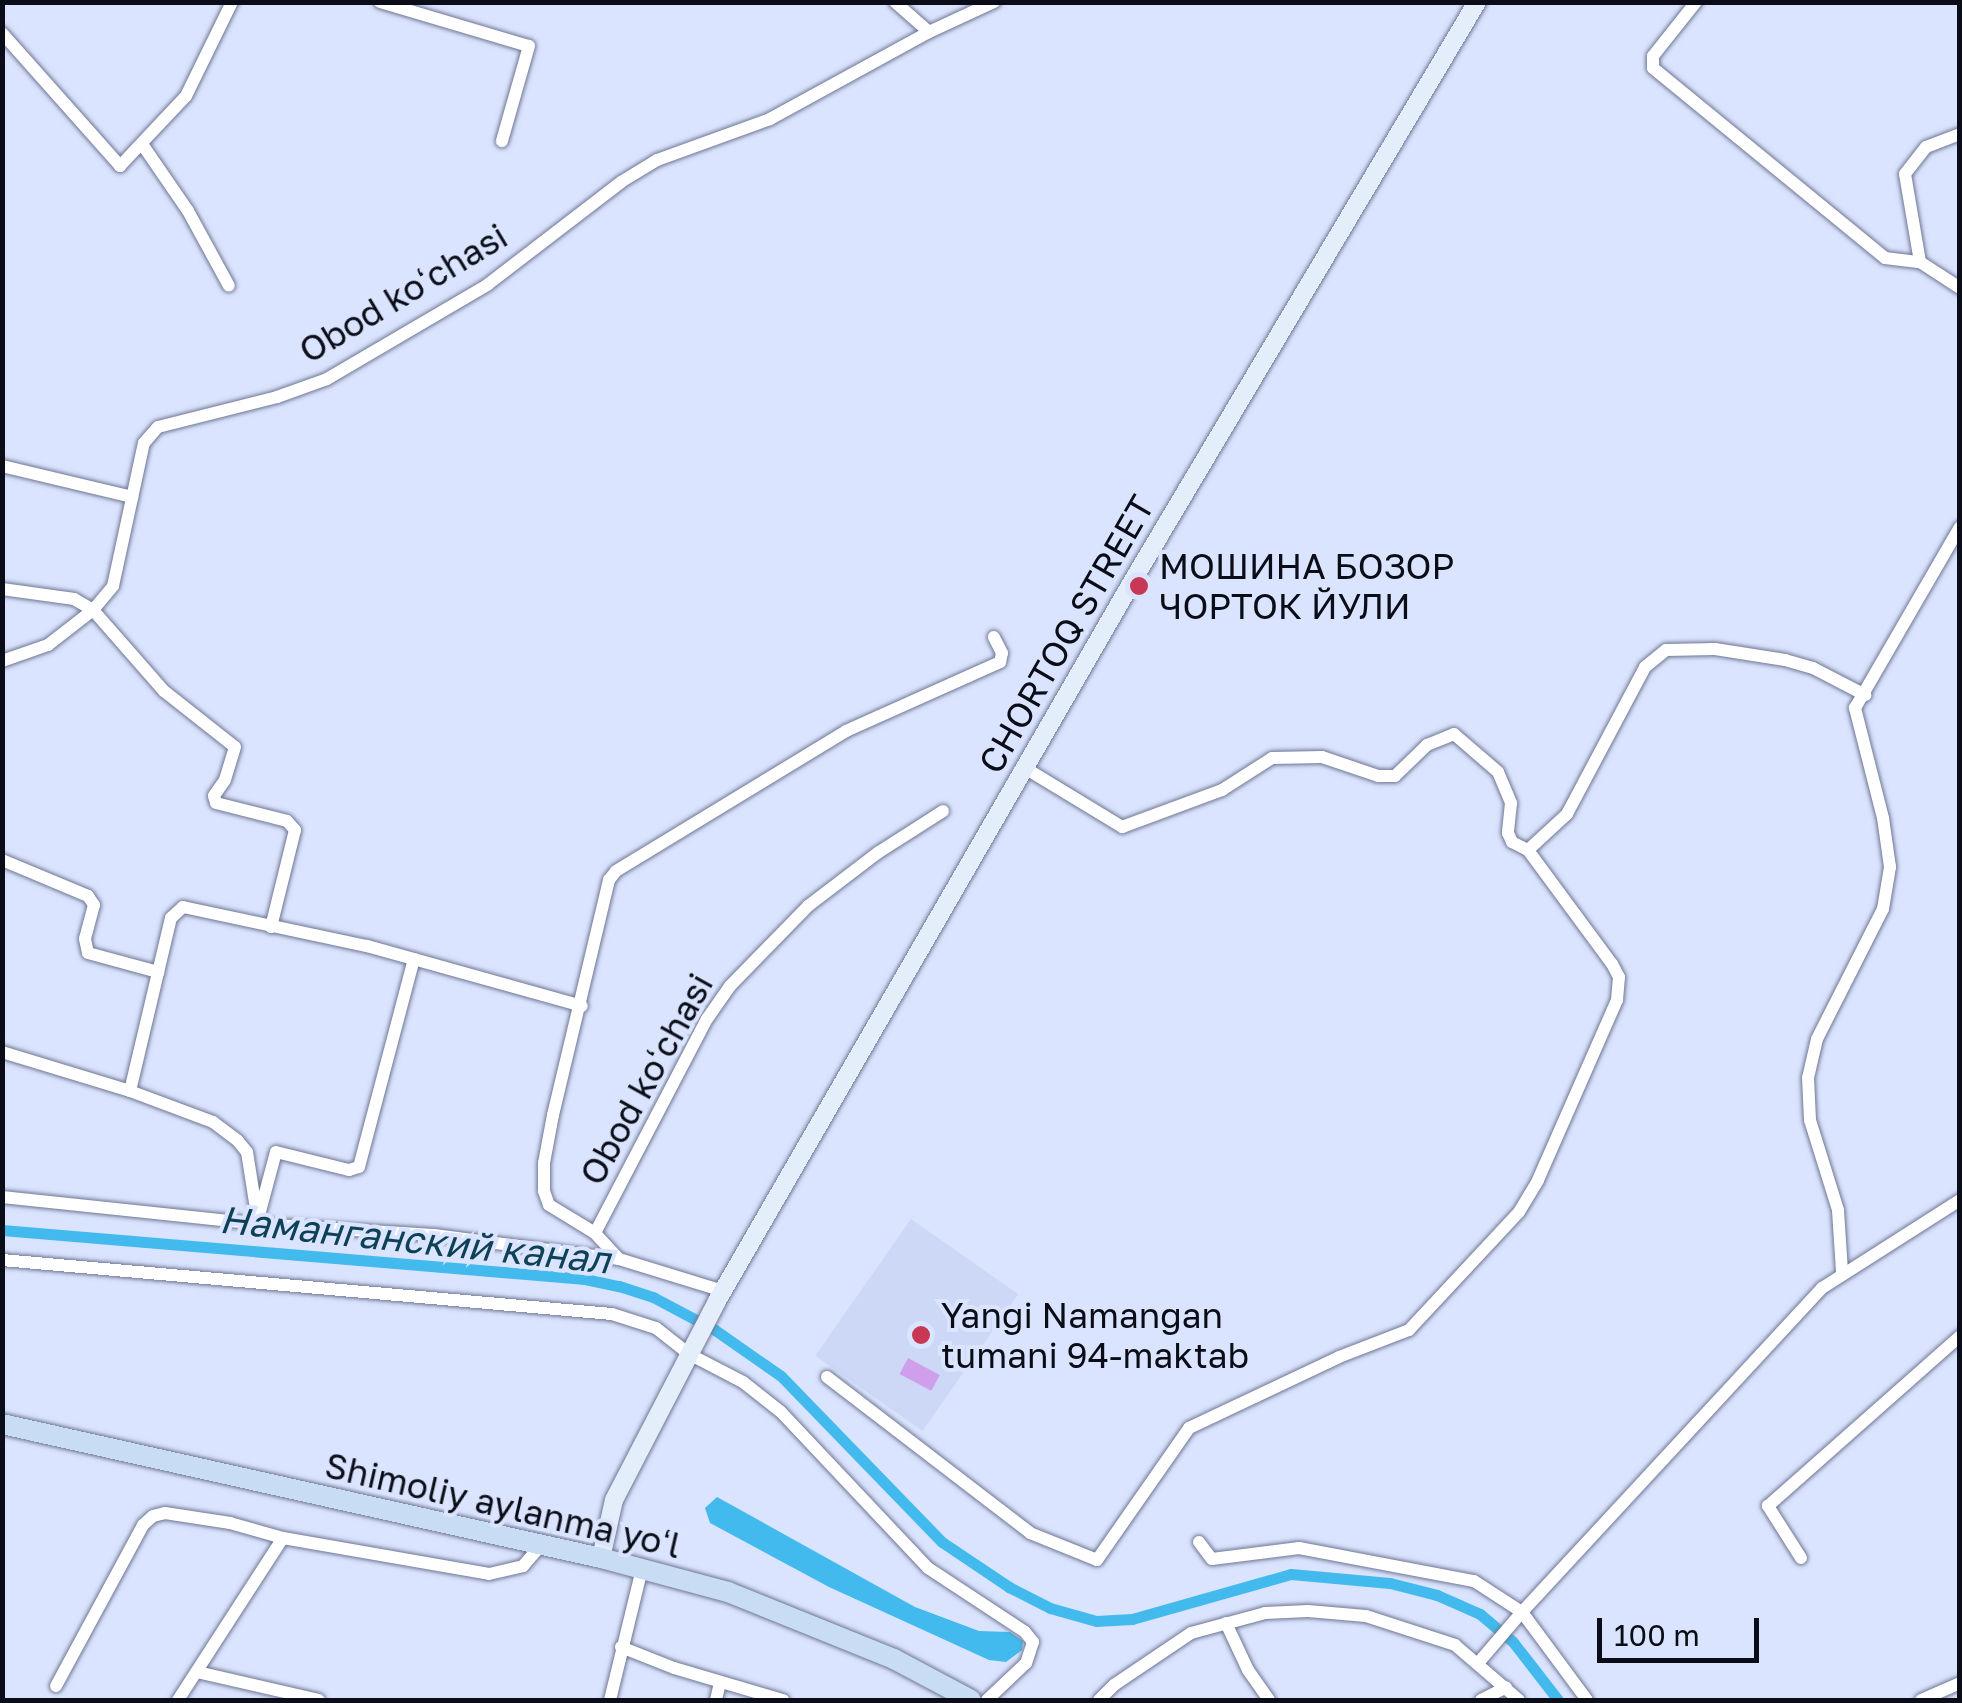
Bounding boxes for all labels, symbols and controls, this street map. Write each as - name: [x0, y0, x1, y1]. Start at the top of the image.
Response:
- street label: Obod koʻchasi: [292, 215, 514, 371]
- street label: CHORTOQ STREET: [969, 488, 1163, 780]
- place label: МОШИНА БОЗОР ЧОРТОК ЙУЛИ: [1159, 545, 1454, 627]
- marker: МОШИНА БОЗОР ЧОРТОК ЙУЛИ: [1128, 575, 1150, 597]
- street label: Obod koʻchasi: [571, 966, 721, 1192]
- water label: Наманганский канал: [218, 1196, 612, 1282]
- place label: Yangi Namangan tumani 94-maktab: [941, 1294, 1249, 1376]
- marker: Yangi Namangan tumani 94-maktab: [910, 1324, 932, 1346]
- street label: Shimoliy aylanma yoʻl: [321, 1444, 685, 1566]
- scale bar: [1602, 1598, 1764, 1660]
- text: 100 m: [1614, 1617, 1700, 1653]

